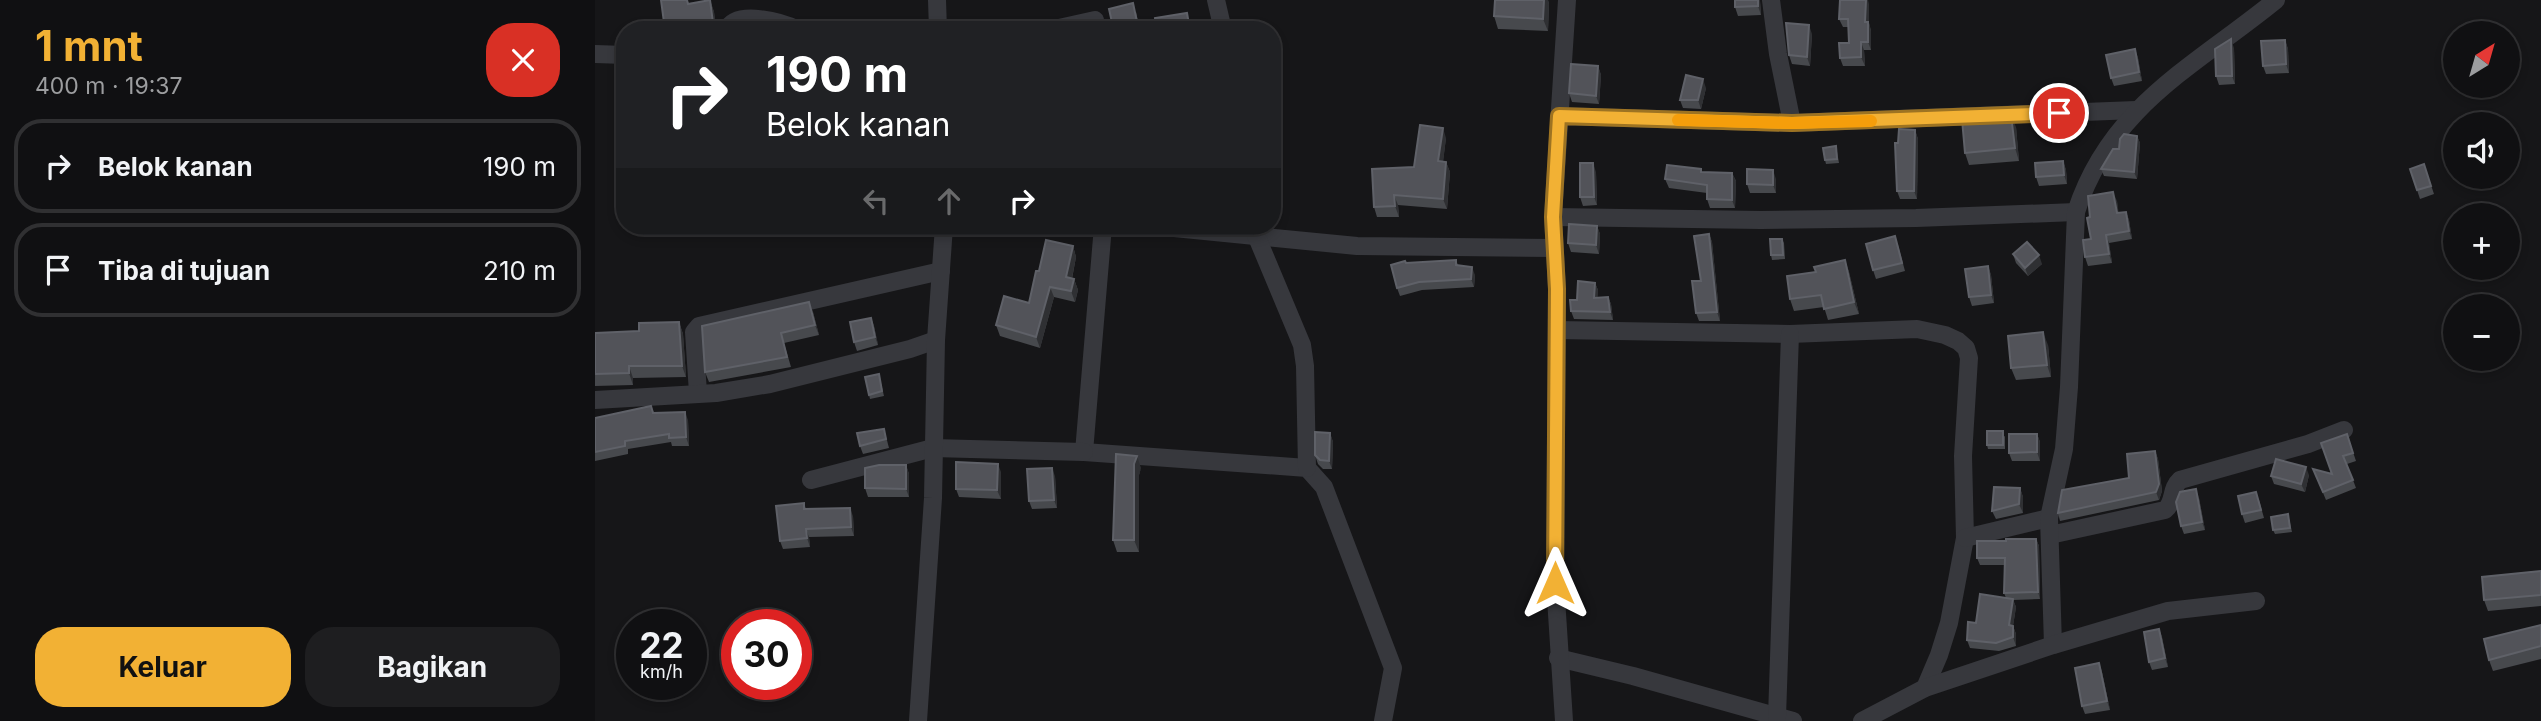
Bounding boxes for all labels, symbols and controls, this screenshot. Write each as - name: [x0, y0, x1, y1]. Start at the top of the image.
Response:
- text: 1 mnt: [35, 20, 143, 71]
- north arrow: [2443, 21, 2520, 98]
- map controls: [2443, 21, 2520, 371]
- button: close: [486, 23, 560, 97]
- text: 190 m: [766, 45, 908, 104]
- icon: right: [651, 49, 742, 140]
- text: 400 m · 19:37: [35, 72, 183, 100]
- pin: [2029, 83, 2089, 143]
- icon: arrive: [2040, 94, 2078, 132]
- text: Belok kanan: [766, 105, 950, 144]
- button: sound: [2443, 112, 2520, 189]
- icon: right: [39, 147, 77, 185]
- text: Belok kanan: [98, 151, 253, 182]
- text: 190 m: [483, 151, 556, 182]
- icon: left: [857, 182, 895, 220]
- icon: ahead: [930, 182, 968, 220]
- icon: right: [1003, 182, 1041, 220]
- button: +: [2443, 203, 2520, 280]
- icon: arrive: [39, 251, 77, 289]
- text: Tiba di tujuan: [98, 255, 270, 286]
- text: 210 m: [483, 255, 556, 286]
- button: −: [2443, 294, 2520, 371]
- position arrow: [1518, 546, 1592, 620]
- speed limit sign: 30: [721, 609, 812, 700]
- text: 22: [639, 624, 684, 666]
- button: Keluar: [35, 627, 291, 707]
- button: Bagikan: [305, 627, 560, 707]
- text: km/h: [640, 661, 683, 682]

